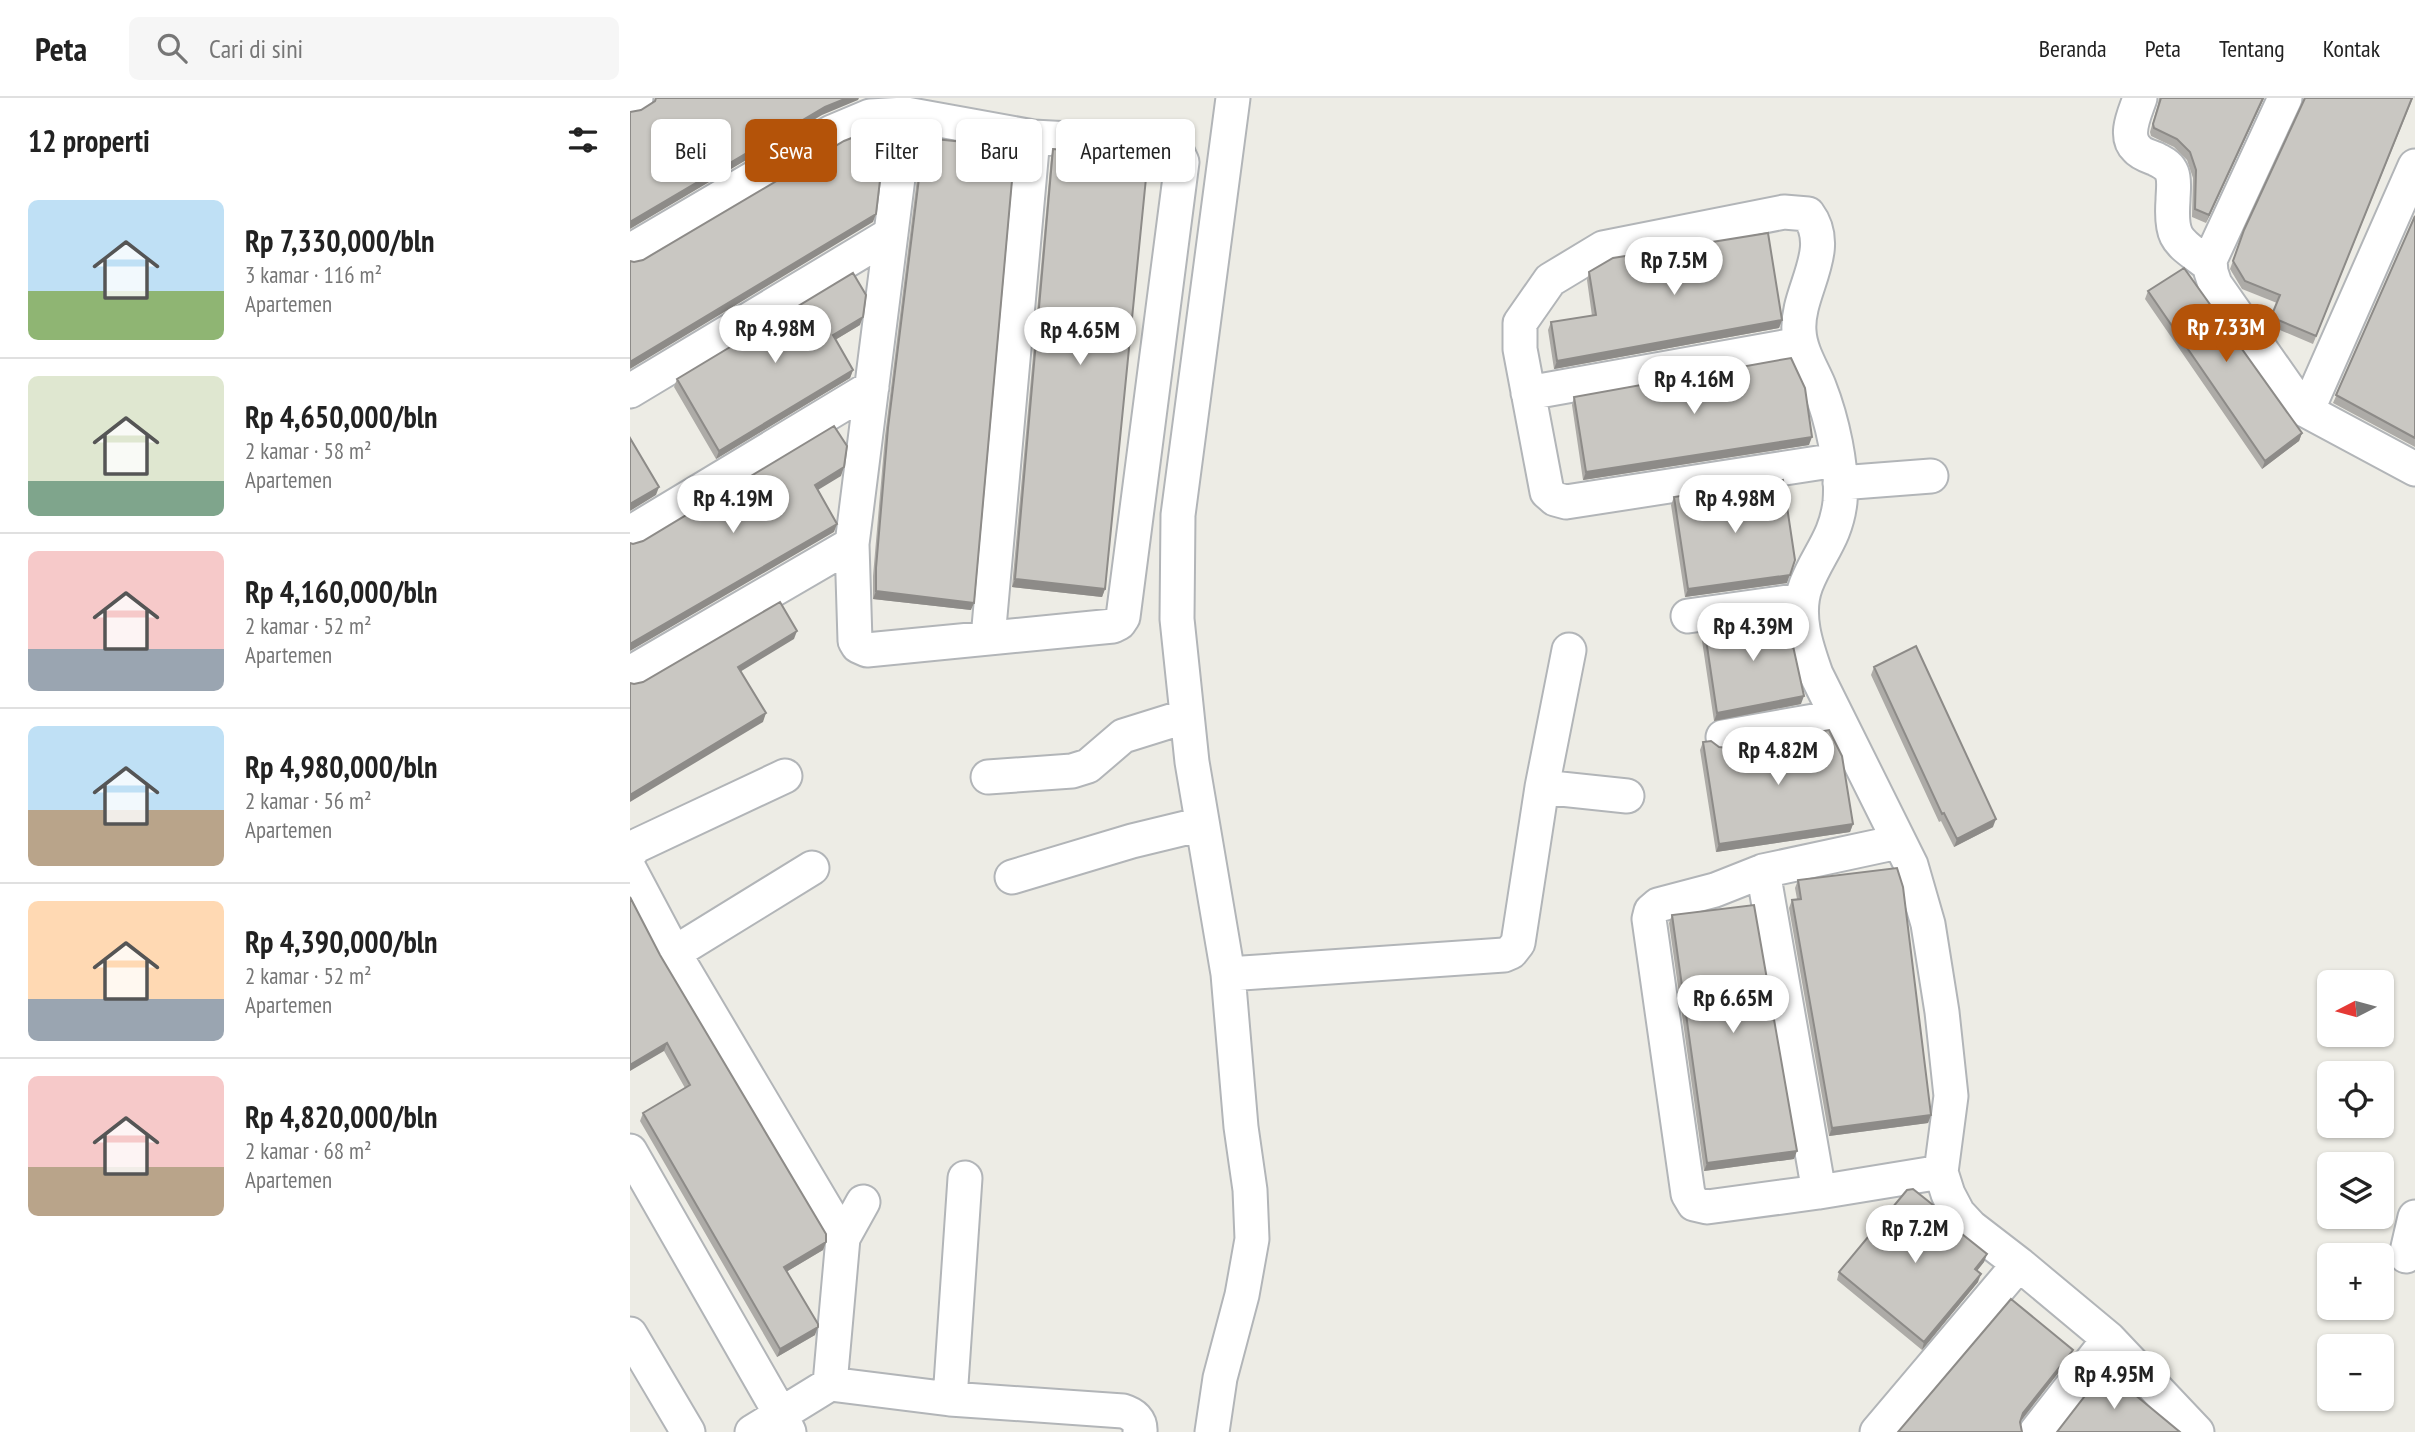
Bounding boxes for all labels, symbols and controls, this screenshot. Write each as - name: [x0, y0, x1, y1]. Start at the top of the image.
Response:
- search box: [129, 17, 619, 80]
- text: Peta: [35, 27, 87, 70]
- icon: search: [153, 29, 191, 67]
- text: Cari di sini: [209, 32, 303, 65]
- text: Beranda: [2039, 33, 2107, 64]
- text: Peta: [2145, 33, 2181, 64]
- text: Tentang: [2219, 33, 2285, 64]
- text: Kontak: [2323, 33, 2380, 64]
- chip: Beli: [651, 119, 731, 182]
- chip: Sewa: [745, 119, 837, 182]
- chip: Filter: [851, 119, 942, 182]
- chip: Baru: [956, 119, 1042, 182]
- chip: Apartemen: [1056, 119, 1195, 182]
- text: 12 properti: [28, 121, 150, 160]
- icon: filters: [564, 121, 602, 159]
- text: Rp 7,330,000/bln: [245, 221, 435, 260]
- icon: home: [84, 228, 168, 312]
- pin: Rp 7.5M: [1609, 238, 1739, 297]
- text: Rp 7.5M: [1641, 245, 1707, 274]
- text: 3 kamar · 116 m²: [245, 260, 382, 289]
- text: Apartemen: [245, 289, 332, 318]
- pin: Rp 7.33M: [2154, 304, 2298, 364]
- pin: Rp 4.98M: [703, 306, 847, 365]
- pin: Rp 4.65M: [1008, 308, 1152, 367]
- text: Rp 7.33M: [2187, 312, 2265, 341]
- text: Rp 4.98M: [735, 313, 815, 342]
- text: Rp 4.65M: [1040, 315, 1120, 344]
- pin: Rp 4.16M: [1622, 356, 1766, 416]
- text: Rp 4.16M: [1654, 364, 1734, 393]
- text: Rp 4,650,000/bln: [245, 397, 438, 436]
- icon: home: [84, 404, 168, 488]
- text: 2 kamar · 58 m²: [245, 436, 372, 465]
- text: Apartemen: [245, 465, 332, 494]
- pin: Rp 4.19M: [661, 476, 805, 535]
- pin: Rp 4.98M: [1663, 476, 1807, 535]
- text: Rp 4.19M: [693, 483, 773, 512]
- text: Rp 4.98M: [1695, 483, 1775, 512]
- text: Rp 4,160,000/bln: [245, 572, 438, 611]
- icon: home: [84, 579, 168, 663]
- pin: Rp 4.39M: [1681, 603, 1825, 663]
- text: 2 kamar · 52 m²: [245, 611, 372, 640]
- text: Rp 4.39M: [1713, 611, 1793, 640]
- text: Apartemen: [245, 640, 332, 669]
- pin: Rp 4.82M: [1706, 728, 1850, 787]
- text: Rp 4.82M: [1738, 735, 1818, 764]
- text: Rp 4,980,000/bln: [245, 747, 438, 786]
- icon: home: [84, 754, 168, 838]
- text: 2 kamar · 56 m²: [245, 786, 372, 815]
- text: Apartemen: [245, 815, 332, 844]
- text: Rp 4,390,000/bln: [245, 922, 438, 961]
- icon: home: [84, 929, 168, 1013]
- text: 2 kamar · 52 m²: [245, 961, 372, 990]
- north arrow: [2317, 970, 2394, 1046]
- map controls: [2317, 970, 2394, 1411]
- pin: Rp 6.65M: [1661, 976, 1805, 1035]
- text: Rp 6.65M: [1693, 983, 1773, 1012]
- text: Apartemen: [245, 990, 332, 1019]
- button: locate: [2317, 1061, 2394, 1138]
- text: Rp 4,820,000/bln: [245, 1097, 438, 1136]
- icon: home: [84, 1104, 168, 1188]
- text: 2 kamar · 68 m²: [245, 1136, 372, 1165]
- button: layers: [2317, 1152, 2394, 1229]
- text: Apartemen: [245, 1165, 332, 1194]
- pin: Rp 7.2M: [1850, 1206, 1980, 1265]
- text: Rp 7.2M: [1882, 1213, 1948, 1242]
- button: +: [2317, 1243, 2394, 1320]
- button: −: [2317, 1334, 2394, 1411]
- pin: Rp 4.95M: [2042, 1352, 2186, 1411]
- text: Rp 4.95M: [2074, 1359, 2154, 1388]

